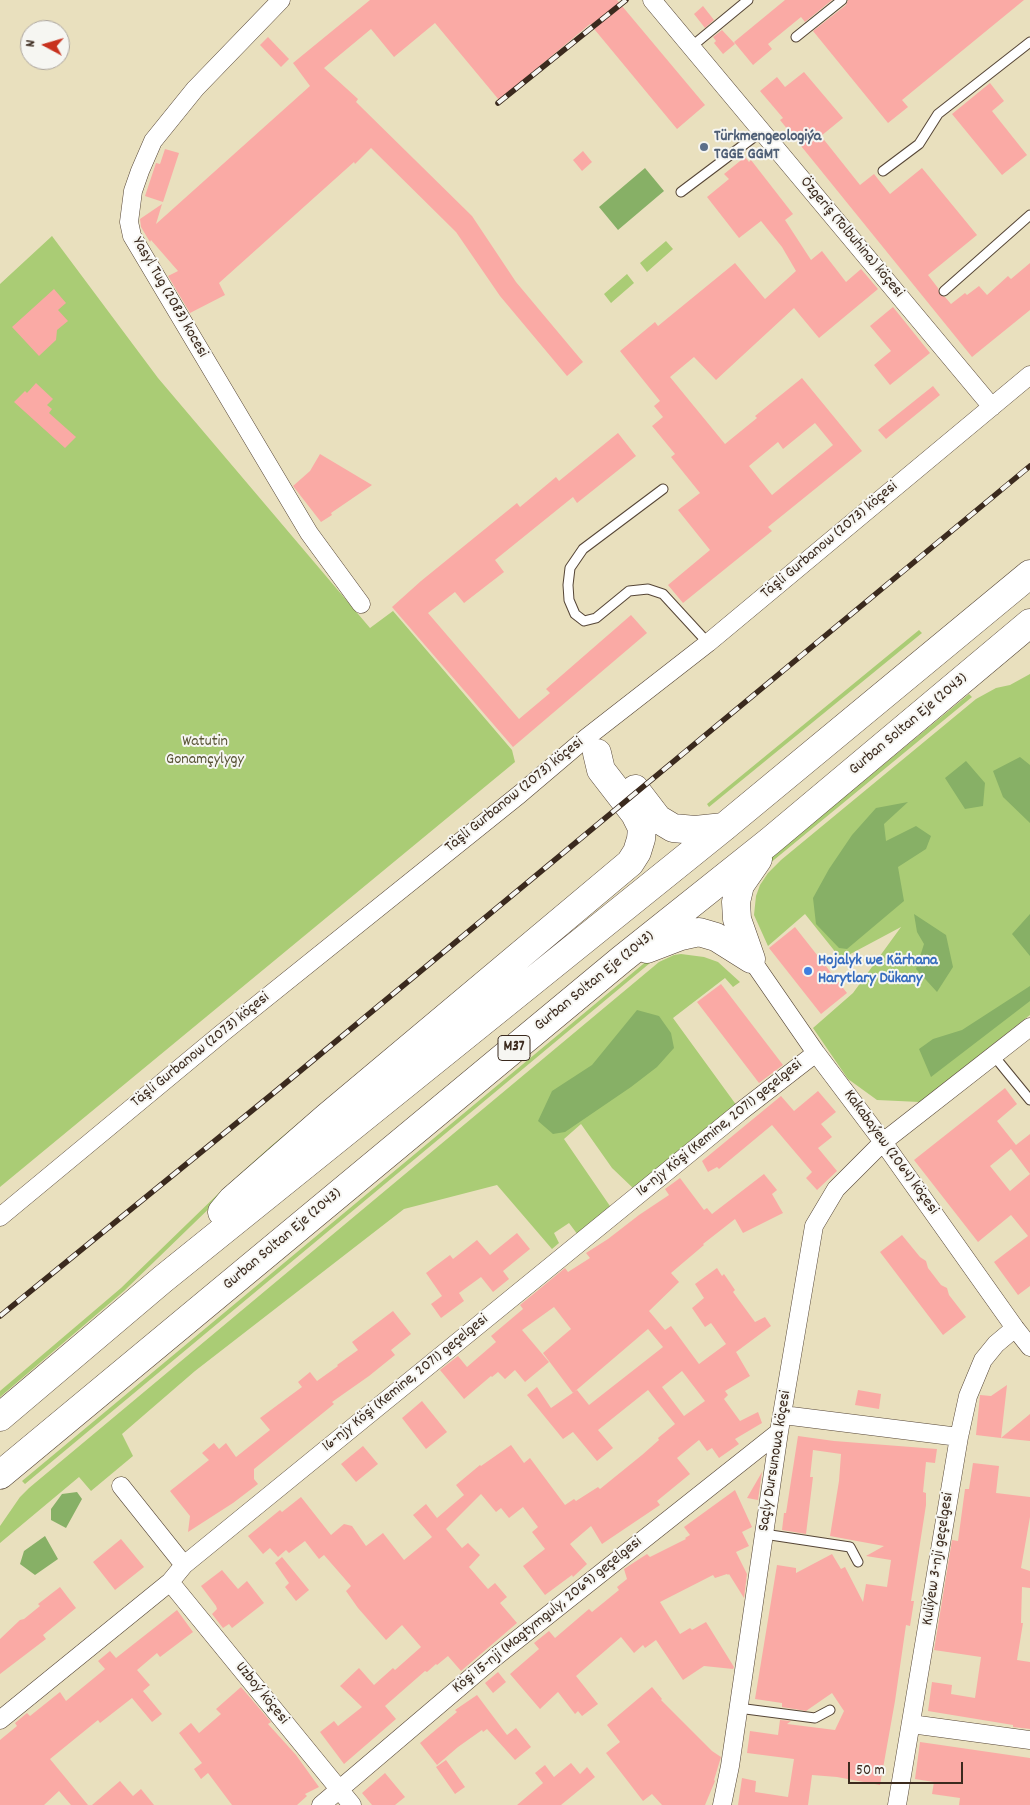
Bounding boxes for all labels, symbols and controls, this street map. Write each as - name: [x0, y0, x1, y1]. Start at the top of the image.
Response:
- north arrow: [20, 20, 70, 70]
- text: N: [21, 39, 41, 48]
- place label: Türkmengeologiýa TGGE GGMT: [714, 128, 821, 166]
- marker: Türkmengeologiýa TGGE GGMT: [698, 141, 710, 153]
- street label: Özgeriş (Tolbuhina) köçesi: [795, 174, 907, 302]
- street label: Yasyl Tug (2083) kocesi: [127, 234, 211, 362]
- street label: Täşli Gurbanow (2073) köçesi: [758, 478, 902, 604]
- street label: Gurban Soltan Eje (2043): [846, 670, 972, 780]
- park label: Watutin Gonamçylygy: [166, 733, 244, 771]
- street label: Täşli Gurbanow (2073) köçesi: [442, 734, 588, 858]
- street label: Gurban Soltan Eje (2043): [531, 928, 659, 1036]
- place label: Hojalyk we Kärhana Harytlary Dükany: [818, 952, 938, 990]
- marker: Hojalyk we Kärhana Harytlary Dükany: [802, 965, 814, 977]
- street label: Täşli Gurbanow (2073) köçesi: [128, 989, 274, 1113]
- road number: M37: [498, 1036, 530, 1060]
- street label: 16-njy Köşi (Kemine, 2071) geçelgesi: [633, 1056, 807, 1202]
- street label: Kakabaýew (2064) köçesi: [838, 1087, 942, 1219]
- street label: Gurban Soltan Eje (2043): [220, 1185, 346, 1295]
- street label: 16-njy Köşi (Kemine, 2071) geçelgesi: [319, 1311, 493, 1457]
- street label: Saçly Dursunowa köçesi: [755, 1389, 797, 1533]
- street label: Kuliýew 3-nji geçelgesi: [919, 1491, 959, 1627]
- street label: Köşi 15-nji (Magtymguly, 2069) geçelgesi: [449, 1534, 647, 1698]
- street label: Uzboý köçesi: [230, 1659, 292, 1729]
- scale bar: [850, 1752, 965, 1784]
- text: 50 m: [856, 1760, 885, 1782]

